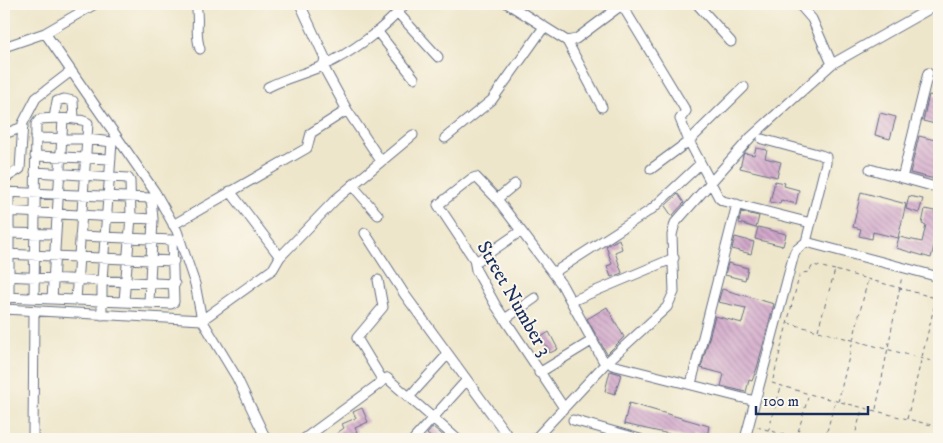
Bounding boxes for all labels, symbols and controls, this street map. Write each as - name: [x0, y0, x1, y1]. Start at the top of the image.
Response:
- street label: Street Number 3: [471, 237, 557, 361]
- scale bar: [756, 383, 868, 415]
- text: 100 m: [763, 392, 799, 411]

